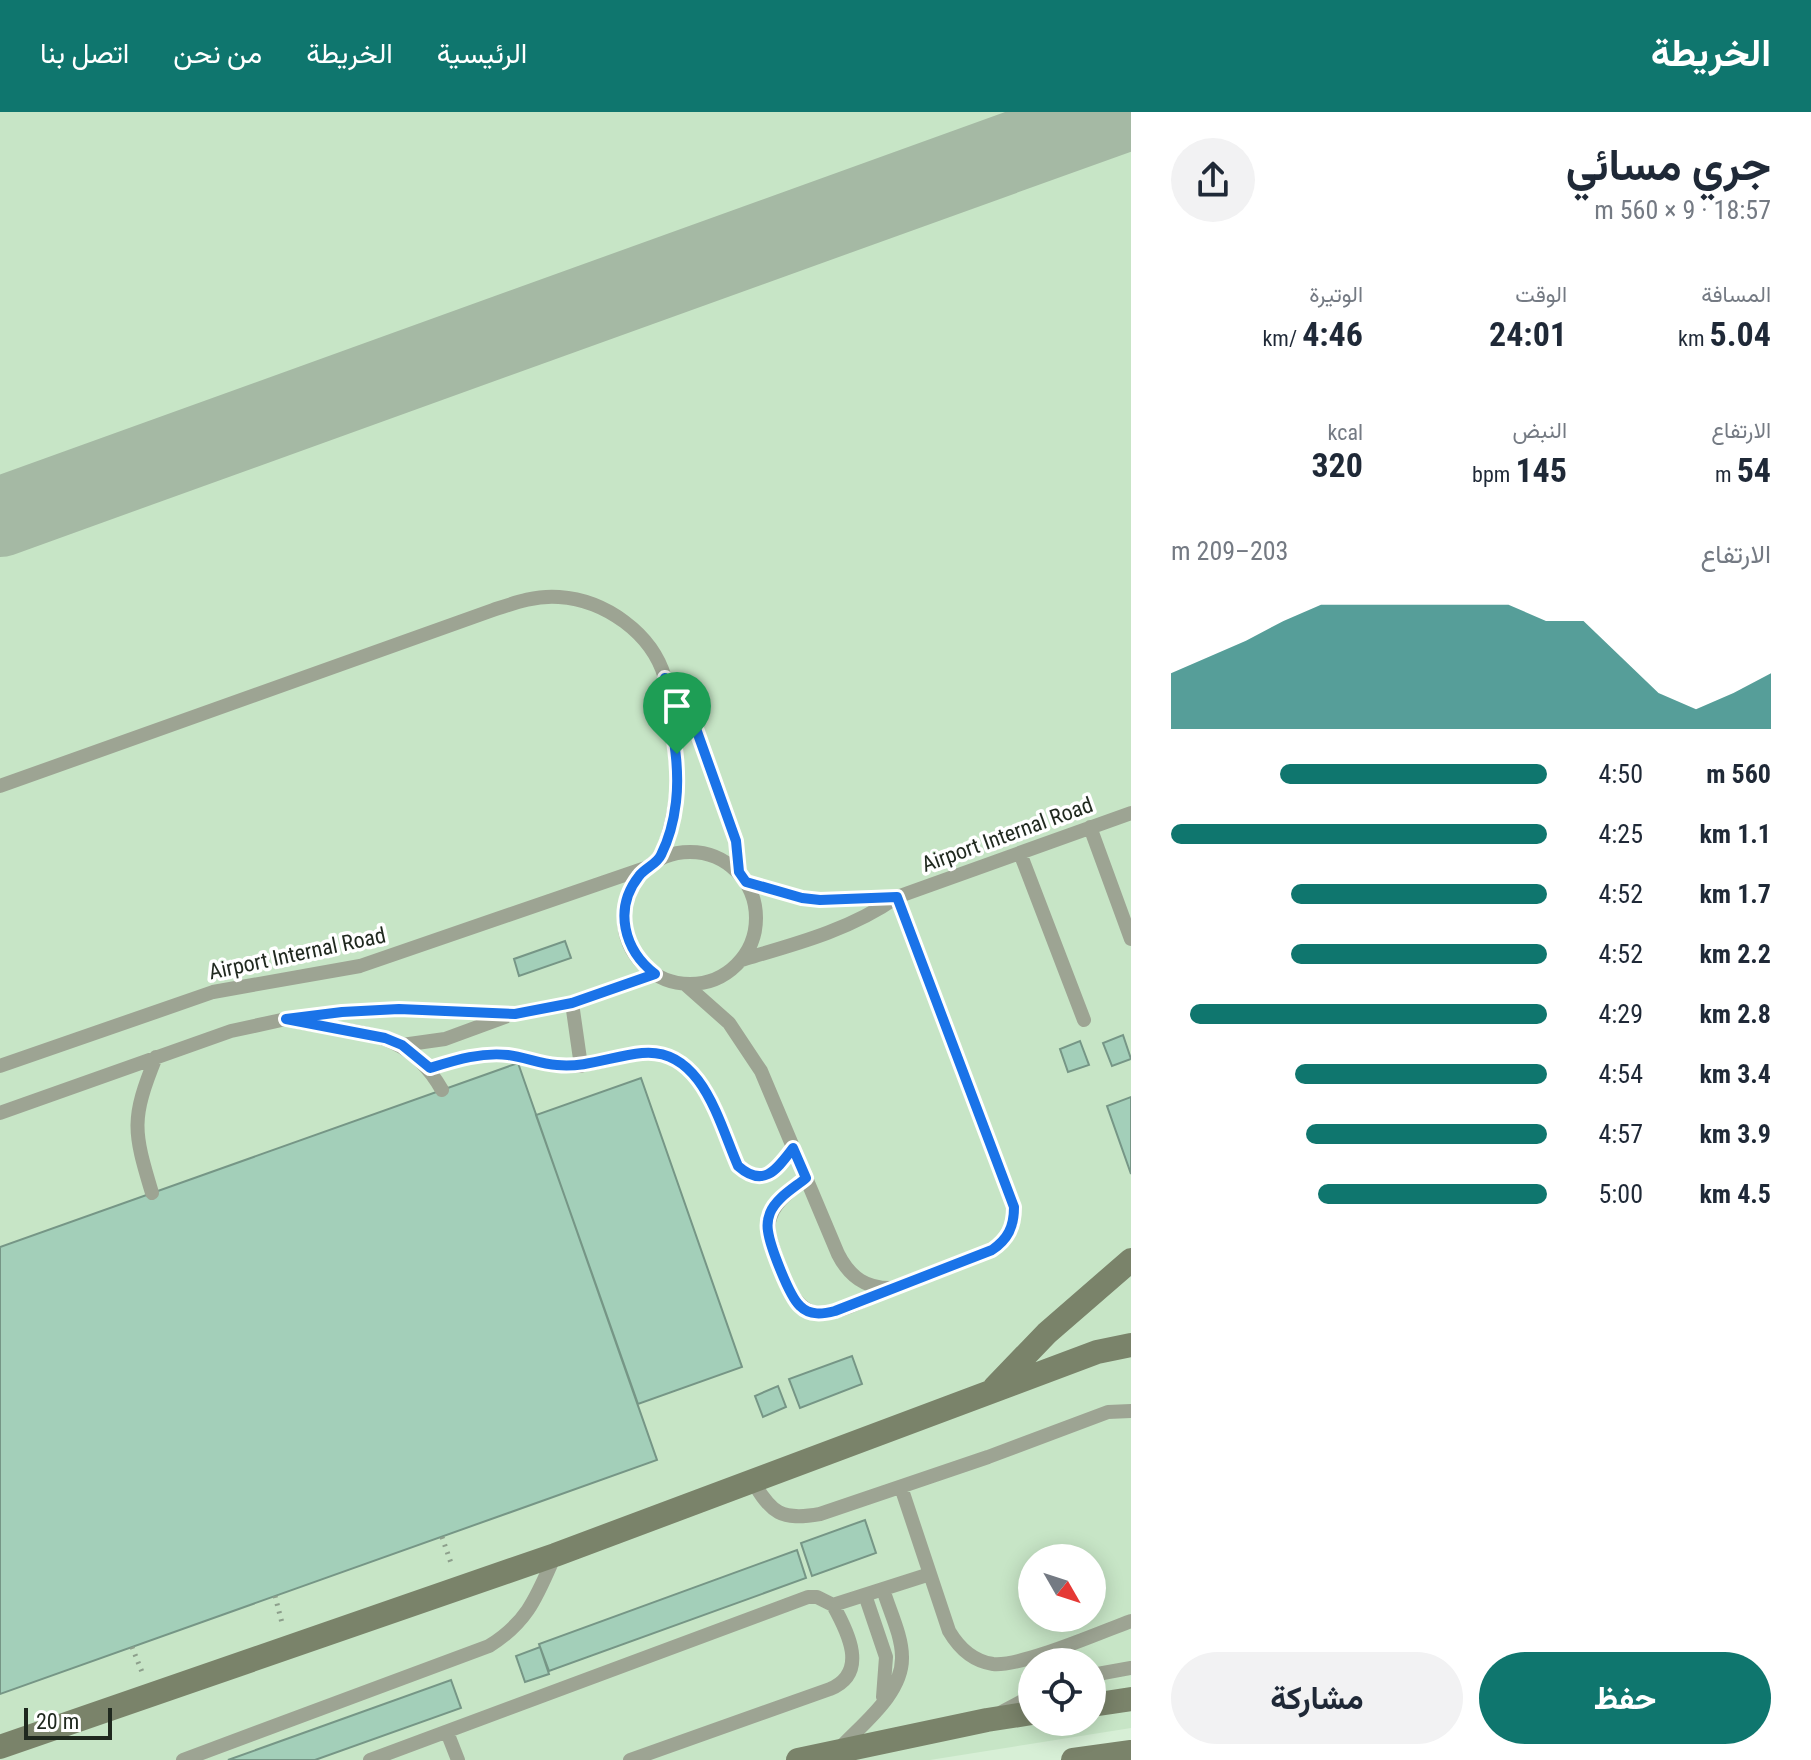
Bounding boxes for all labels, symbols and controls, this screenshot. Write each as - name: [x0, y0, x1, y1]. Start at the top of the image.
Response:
- text: الخريطة: [1651, 31, 1771, 75]
- text: اتصل بنا: [40, 37, 129, 70]
- text: من نحن: [173, 37, 262, 70]
- text: الخريطة: [306, 37, 393, 70]
- text: الرئيسية: [437, 37, 527, 70]
- button: share: [1171, 138, 1255, 222]
- text: جري مسائي: [1566, 139, 1771, 191]
- text: 18:57 · 9 × 560 m: [1594, 195, 1771, 225]
- text: الوتيرة: [1309, 282, 1363, 307]
- text: الوقت: [1515, 282, 1567, 307]
- text: المسافة: [1701, 282, 1771, 307]
- text: 4:46: [1302, 314, 1363, 354]
- text: 24:01: [1489, 314, 1567, 354]
- text: 5.04: [1710, 314, 1771, 354]
- text: /km: [1262, 326, 1302, 351]
- text: km: [1678, 326, 1710, 351]
- text: النبض: [1513, 418, 1567, 443]
- text: الارتفاع: [1711, 418, 1771, 443]
- text: kcal: [1328, 420, 1363, 445]
- text: 320: [1311, 445, 1363, 485]
- text: 145: [1515, 450, 1567, 490]
- text: 54: [1737, 450, 1771, 490]
- text: bpm: [1472, 462, 1515, 487]
- text: m: [1715, 462, 1737, 487]
- text: 203–209 m: [1171, 536, 1288, 566]
- text: الارتفاع: [1700, 539, 1771, 569]
- pin: [643, 672, 711, 754]
- icon: arrive: [655, 684, 699, 728]
- text: 4:50: [1598, 759, 1643, 789]
- text: 560 m: [1706, 759, 1771, 789]
- street label: Airport Internal Road: [918, 792, 1096, 877]
- text: 4:25: [1598, 819, 1643, 849]
- text: 1.1 km: [1699, 819, 1771, 849]
- text: 4:52: [1598, 879, 1643, 909]
- text: 1.7 km: [1699, 879, 1771, 909]
- street label: Airport Internal Road: [206, 923, 388, 984]
- text: 4:52: [1598, 939, 1643, 969]
- text: 2.2 km: [1699, 939, 1771, 969]
- text: 4:29: [1598, 999, 1643, 1029]
- text: 2.8 km: [1699, 999, 1771, 1029]
- text: 4:54: [1598, 1059, 1643, 1089]
- text: 3.4 km: [1699, 1059, 1771, 1089]
- text: 4:57: [1598, 1119, 1643, 1149]
- text: 3.9 km: [1699, 1119, 1771, 1149]
- text: 5:00: [1598, 1179, 1643, 1209]
- text: 4.5 km: [1699, 1179, 1771, 1209]
- north arrow: [1018, 1544, 1106, 1632]
- map controls: [1018, 1544, 1106, 1736]
- button: locate: [1018, 1648, 1106, 1736]
- button: مشاركة: [1171, 1652, 1463, 1744]
- button: حفظ: [1479, 1652, 1771, 1744]
- scale bar: [24, 1704, 112, 1740]
- text: 20 m: [36, 1709, 79, 1734]

